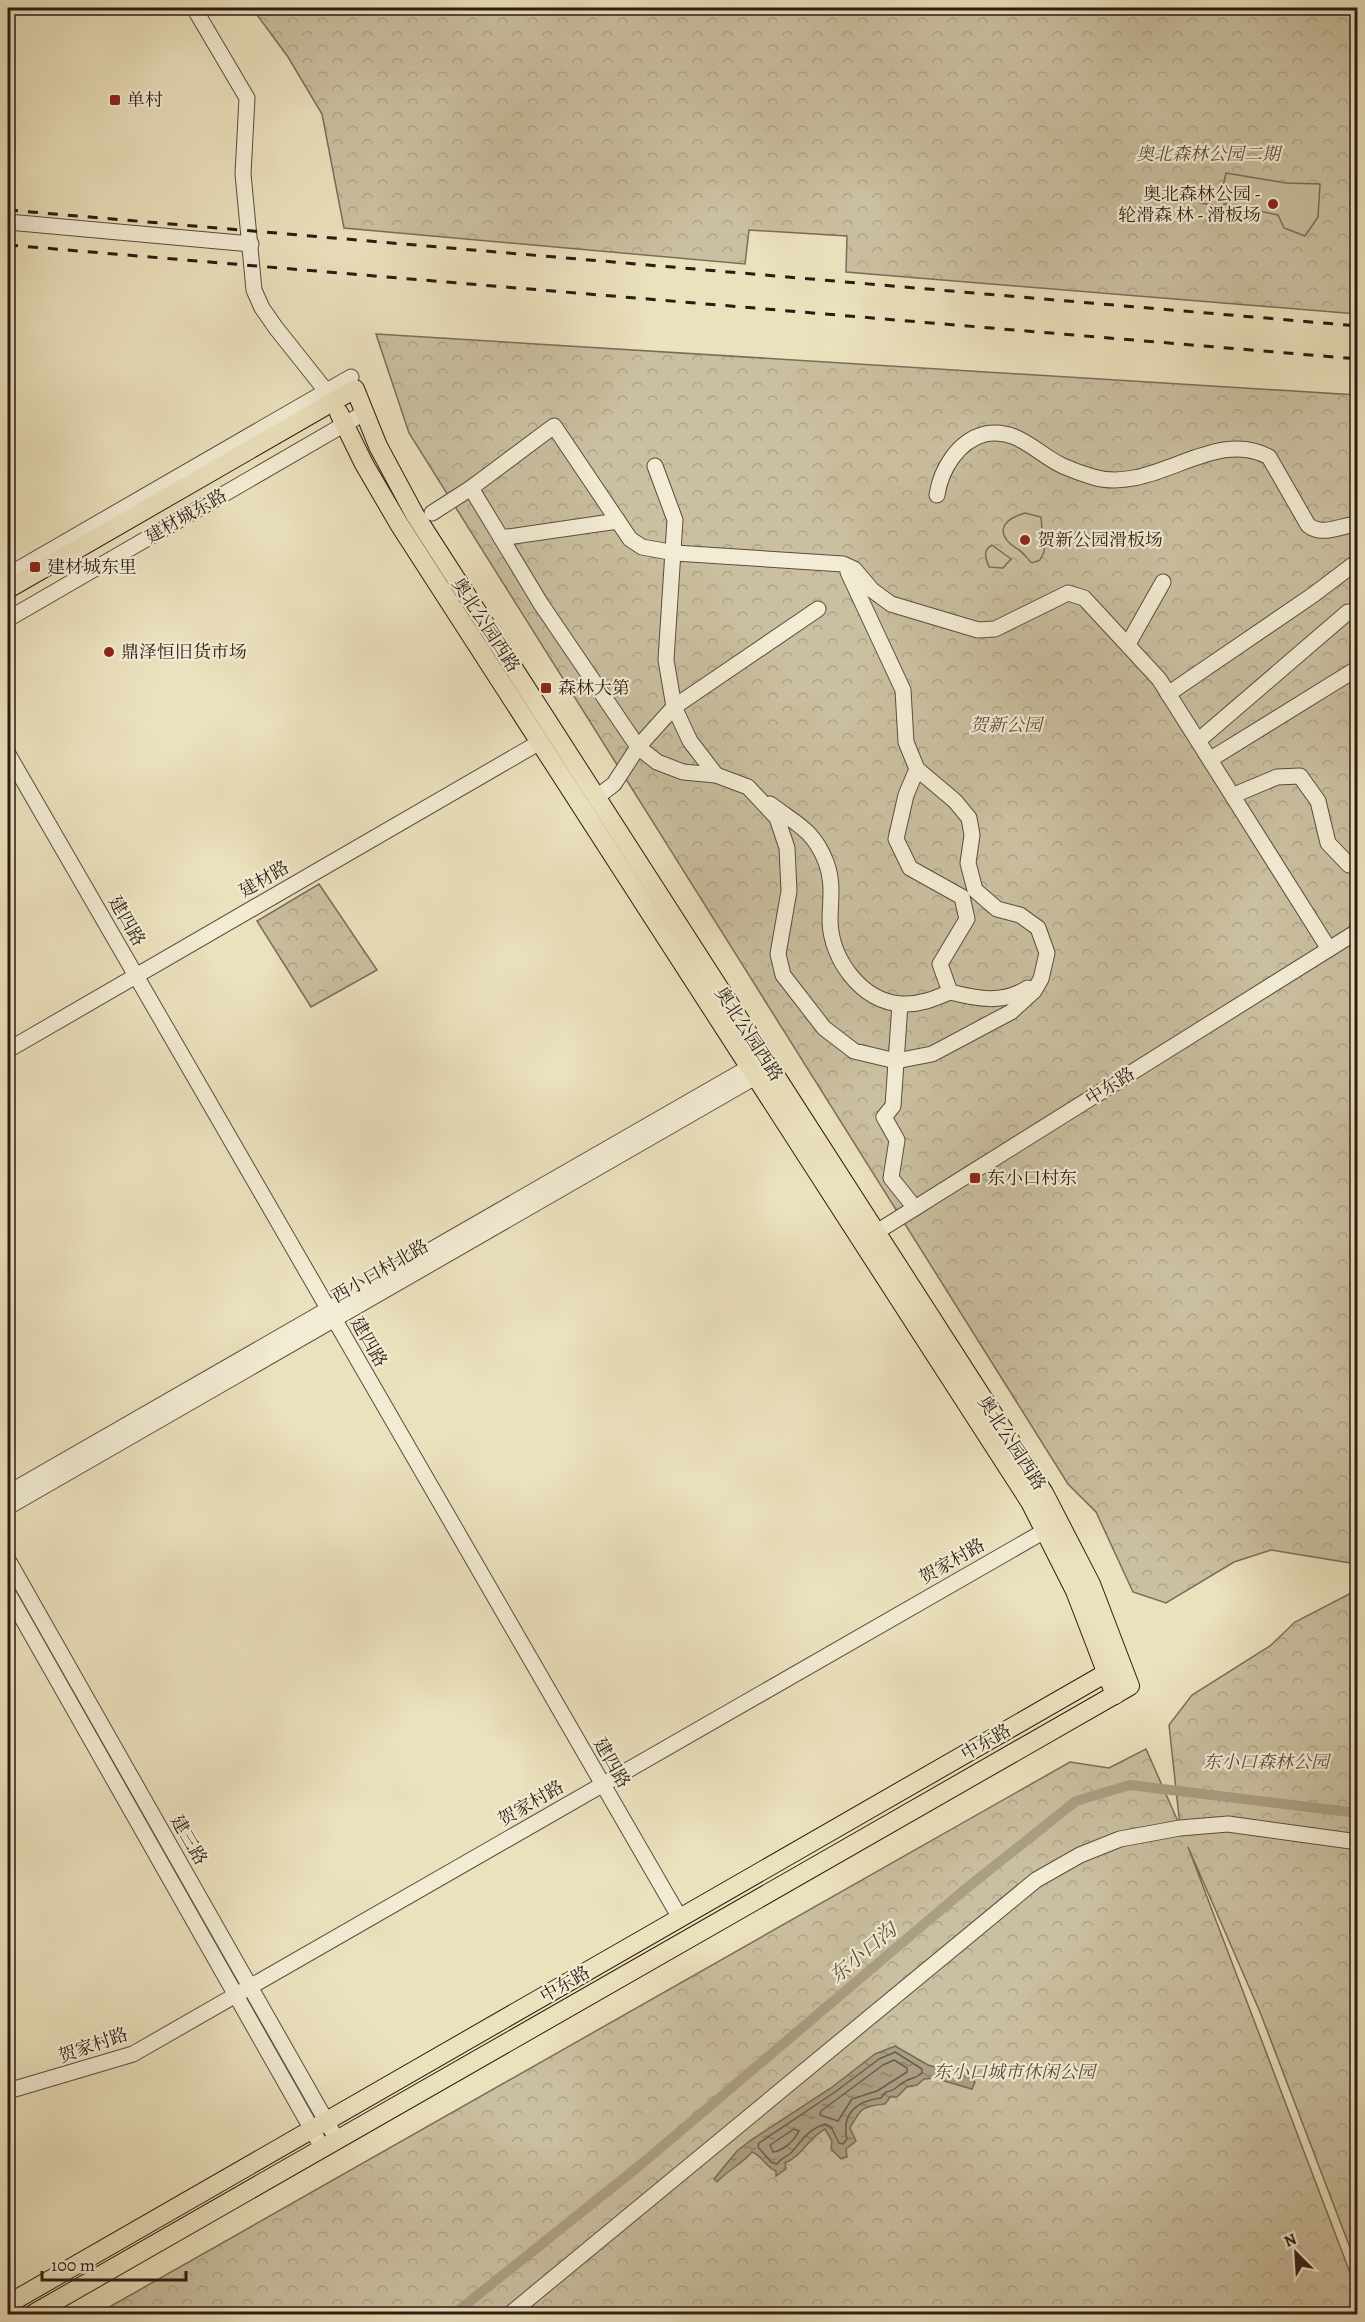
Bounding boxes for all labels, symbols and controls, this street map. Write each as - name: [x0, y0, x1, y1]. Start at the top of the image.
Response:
- place label: 单村: [127, 88, 163, 112]
- marker: 单村: [108, 93, 122, 107]
- park label: 奥北森林公园二期: [1136, 142, 1283, 166]
- place label: 奥北森林公园 - 轮滑森 林 - 滑板场: [1118, 182, 1261, 227]
- marker: 奥北森林公园 - 轮滑森 林 - 滑板场: [1266, 197, 1280, 211]
- street label: 建材城东路: [141, 483, 231, 549]
- place label: 贺新公园滑板场: [1037, 528, 1163, 552]
- marker: 贺新公园滑板场: [1018, 533, 1032, 547]
- place label: 建材城东里: [47, 555, 137, 579]
- marker: 建材城东里: [28, 560, 42, 574]
- street label: 奥北公园西路: [447, 573, 525, 677]
- place label: 鼎泽恒旧货市场: [121, 640, 247, 664]
- marker: 鼎泽恒旧货市场: [102, 645, 116, 659]
- place label: 森林大第: [558, 676, 630, 700]
- marker: 森林大第: [539, 681, 553, 695]
- park label: 贺新公园: [970, 713, 1045, 737]
- street label: 建材路: [235, 855, 293, 903]
- street label: 建四路: [103, 892, 151, 950]
- street label: 奥北公园西路: [710, 982, 788, 1086]
- street label: 中东路: [1081, 1062, 1139, 1110]
- place label: 东小口村东: [987, 1166, 1077, 1190]
- marker: 东小口村东: [968, 1171, 982, 1185]
- street label: 西小口村北路: [327, 1234, 433, 1308]
- street label: 建四路: [345, 1313, 393, 1371]
- street label: 奥北公园西路: [973, 1391, 1051, 1495]
- street label: 贺家村路: [915, 1533, 989, 1589]
- street label: 中东路: [957, 1718, 1015, 1766]
- street label: 建四路: [588, 1734, 636, 1792]
- park label: 东小口森林公园: [1203, 1750, 1332, 1774]
- street label: 贺家村路: [494, 1775, 568, 1831]
- street label: 建三路: [165, 1811, 213, 1869]
- water label: 东小口沟: [824, 1915, 905, 1989]
- street label: 中东路: [536, 1960, 594, 2008]
- street label: 贺家村路: [55, 2022, 131, 2068]
- park label: 东小口城市休闲公园: [933, 2060, 1098, 2084]
- north arrow: [1266, 2223, 1326, 2283]
- text: N: [1281, 2228, 1300, 2253]
- scale bar: [42, 2244, 186, 2282]
- text: 100 m: [51, 2253, 95, 2277]

